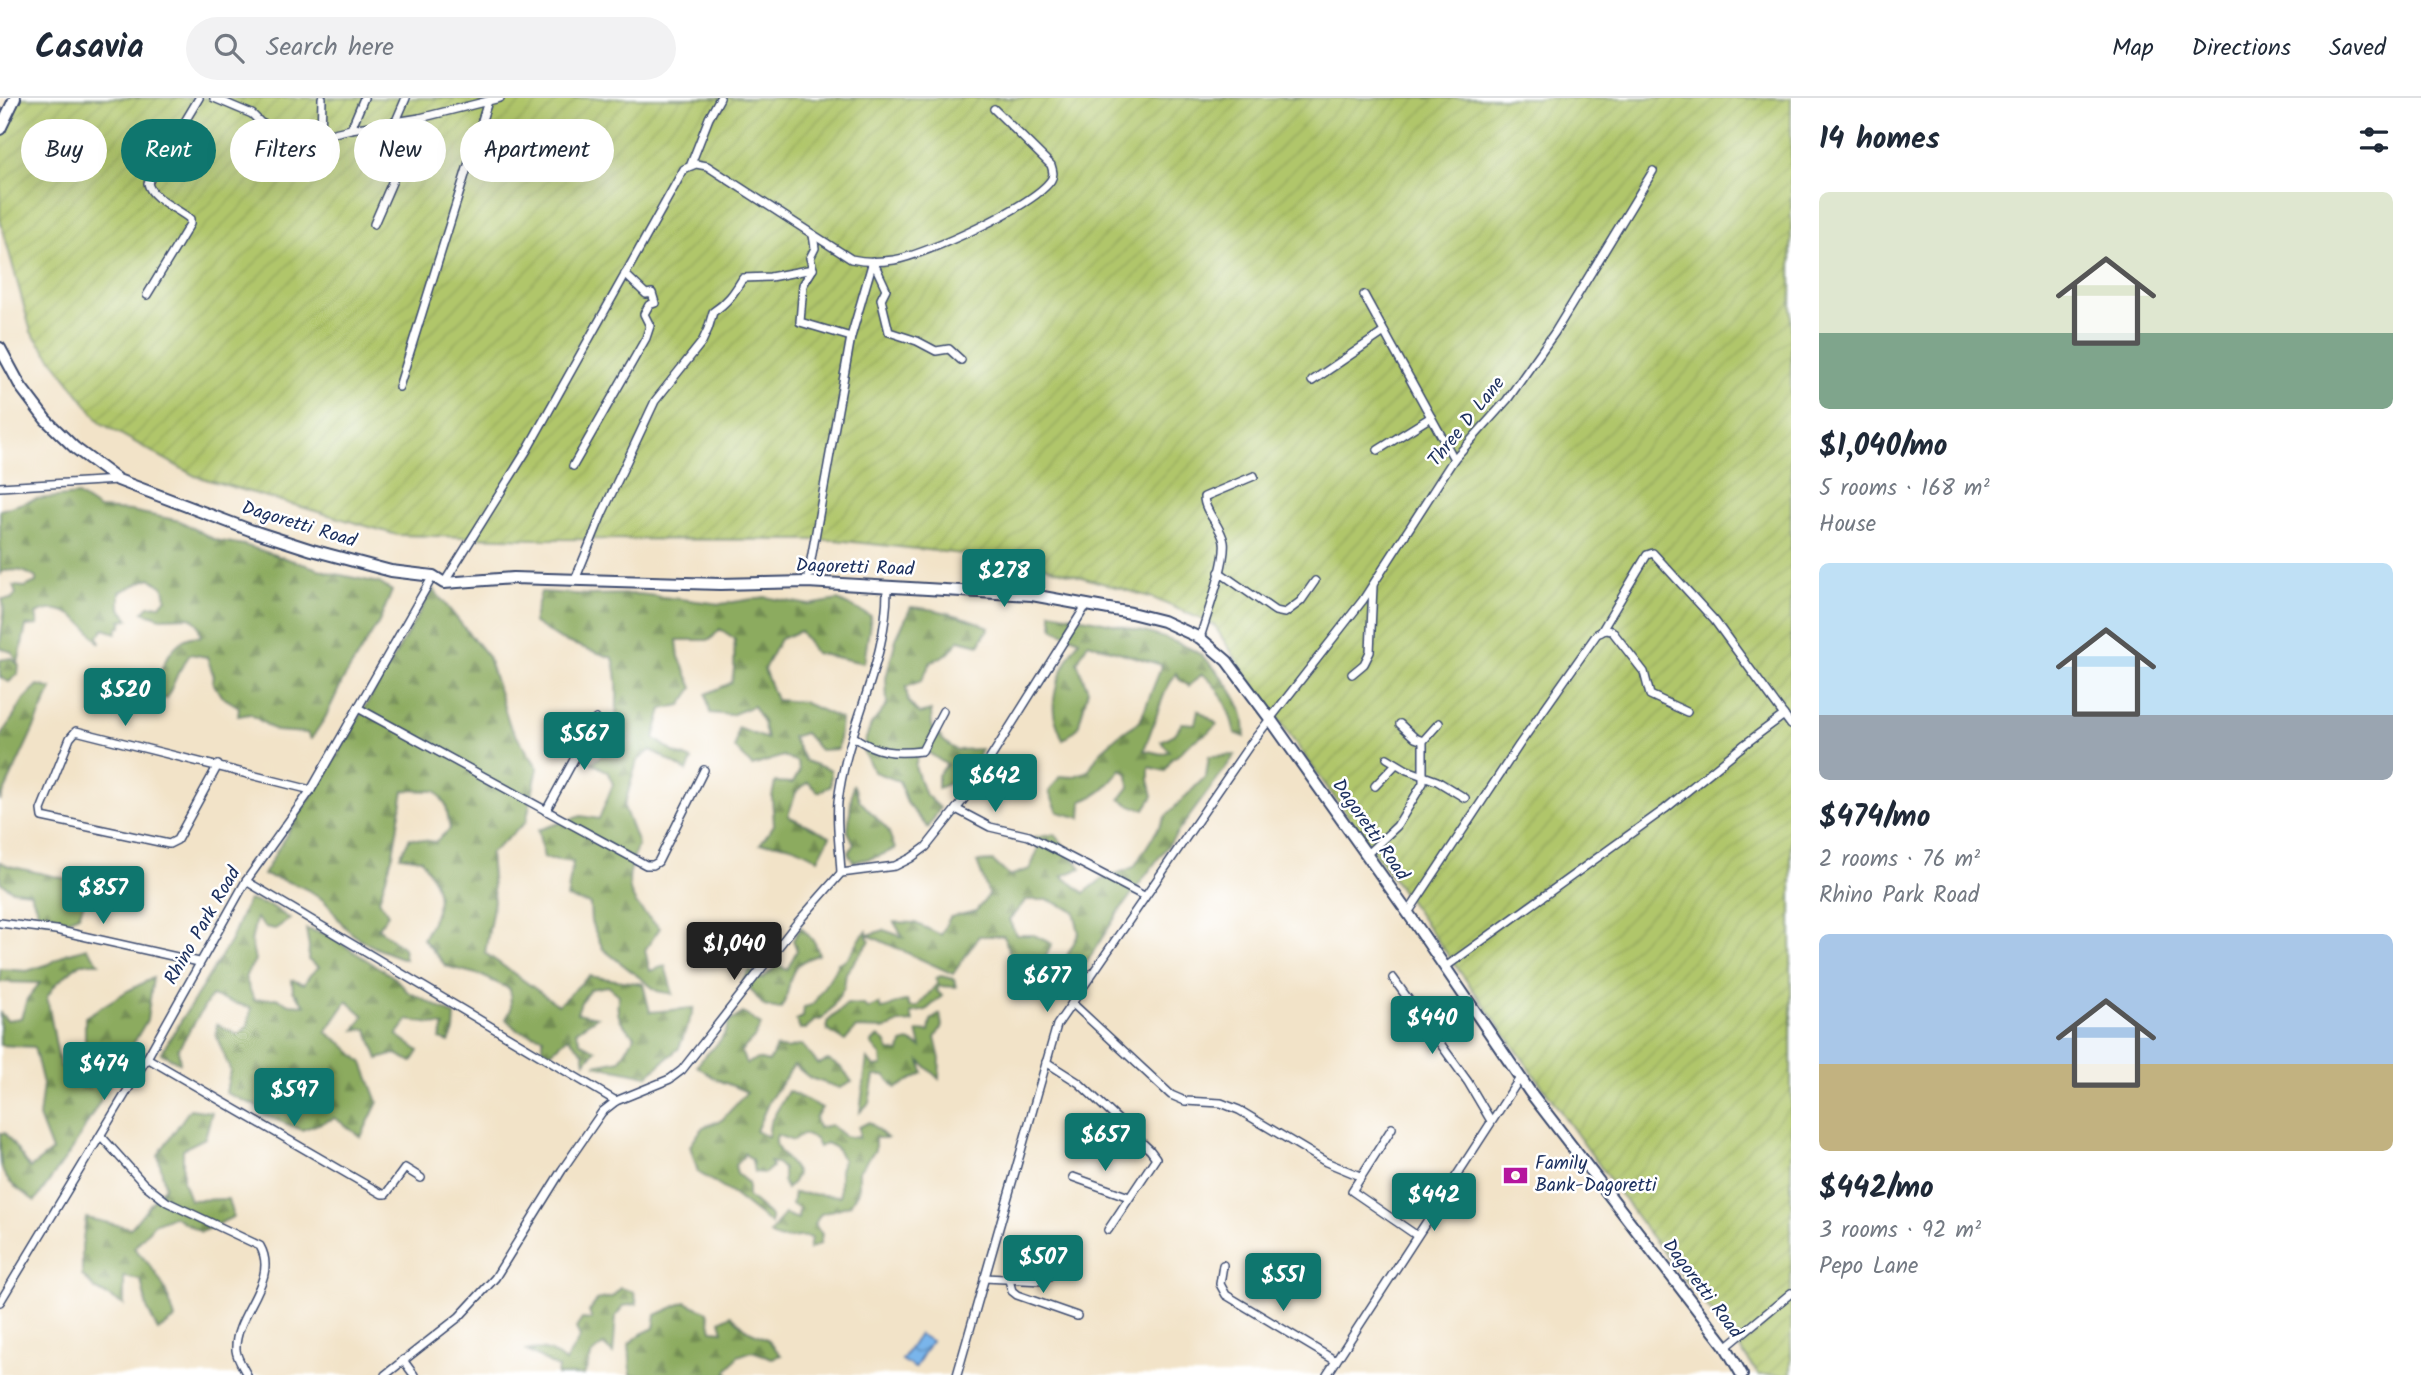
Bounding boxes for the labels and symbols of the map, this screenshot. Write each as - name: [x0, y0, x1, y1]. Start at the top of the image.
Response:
- street label: Three D Lane: [1421, 370, 1513, 474]
- street label: Dagoretti Road: [238, 493, 361, 557]
- pin: $278: [963, 550, 1045, 609]
- street label: Dagoretti Road: [795, 551, 915, 585]
- pin: $520: [84, 668, 166, 728]
- pin: $567: [543, 712, 625, 772]
- pin: $642: [954, 754, 1036, 814]
- street label: Dagoretti Road: [1324, 773, 1417, 888]
- street label: Rhino Park Road: [157, 861, 249, 991]
- pin: $857: [62, 866, 144, 926]
- pin: $1,040: [677, 922, 791, 982]
- pin: $677: [1006, 954, 1088, 1014]
- pin: $440: [1391, 996, 1473, 1056]
- pin: $474: [63, 1042, 145, 1102]
- pin: $597: [253, 1068, 335, 1128]
- pin: $657: [1064, 1114, 1146, 1173]
- place label: Family Bank-Dagoretti: [1535, 1149, 1658, 1201]
- bank icon: Family Bank-Dagoretti: [1501, 1161, 1529, 1189]
- pin: $442: [1393, 1174, 1475, 1233]
- street label: Dagoretti Road: [1654, 1233, 1750, 1346]
- pin: $507: [1002, 1236, 1084, 1295]
- pin: $551: [1242, 1254, 1324, 1313]

